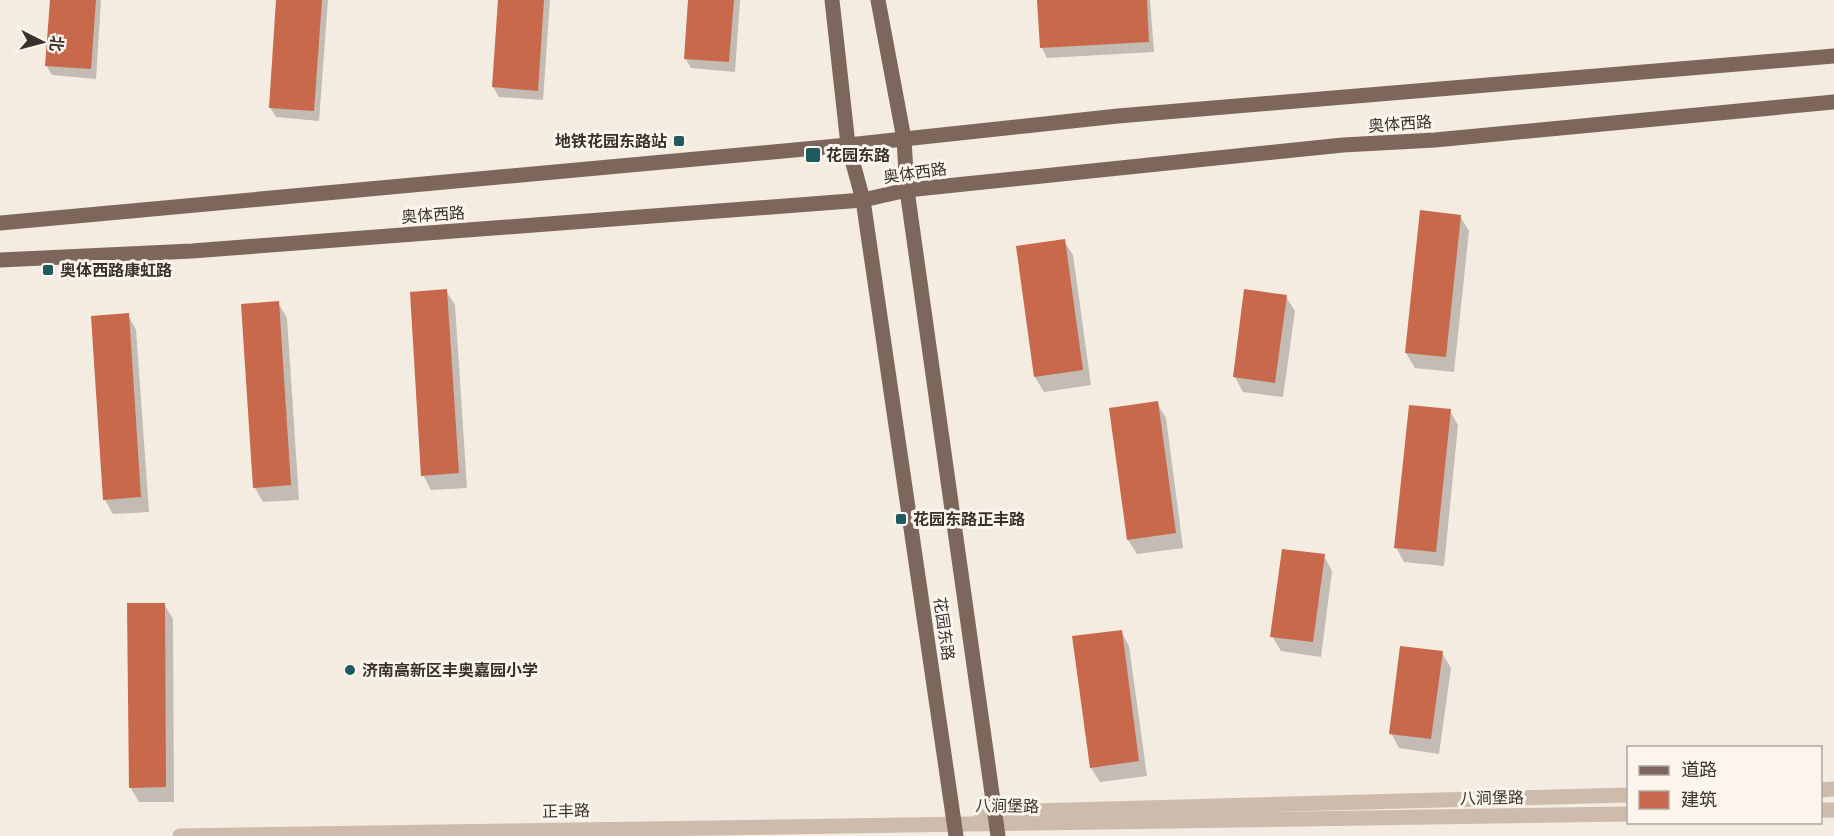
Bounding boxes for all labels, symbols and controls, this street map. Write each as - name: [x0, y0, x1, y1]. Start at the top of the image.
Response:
- north arrow: [12, 12, 72, 72]
- text: 北: [46, 35, 67, 52]
- street label: 奥体西路: [1367, 112, 1433, 136]
- place label: 地铁花园东路站: [555, 132, 667, 151]
- marker: 地铁花园东路站: [672, 134, 686, 148]
- marker: 花园东路: [804, 146, 822, 164]
- place label: 花园东路: [826, 146, 890, 165]
- street label: 奥体西路: [882, 159, 948, 187]
- street label: 奥体西路: [400, 203, 466, 227]
- place label: 奥体西路康虹路: [60, 261, 172, 280]
- marker: 奥体西路康虹路: [41, 263, 55, 277]
- place label: 花园东路正丰路: [913, 510, 1025, 529]
- marker: 花园东路正丰路: [894, 512, 908, 526]
- street label: 花园东路: [930, 596, 958, 662]
- place label: 济南高新区丰奥嘉园小学: [362, 661, 538, 680]
- marker: 济南高新区丰奥嘉园小学: [343, 663, 357, 677]
- legend: [1627, 746, 1822, 824]
- text: 道路: [1681, 759, 1717, 780]
- street label: 八涧堡路: [1460, 788, 1524, 808]
- text: 建筑: [1681, 789, 1717, 810]
- street label: 八涧堡路: [975, 796, 1039, 816]
- street label: 正丰路: [542, 801, 590, 821]

